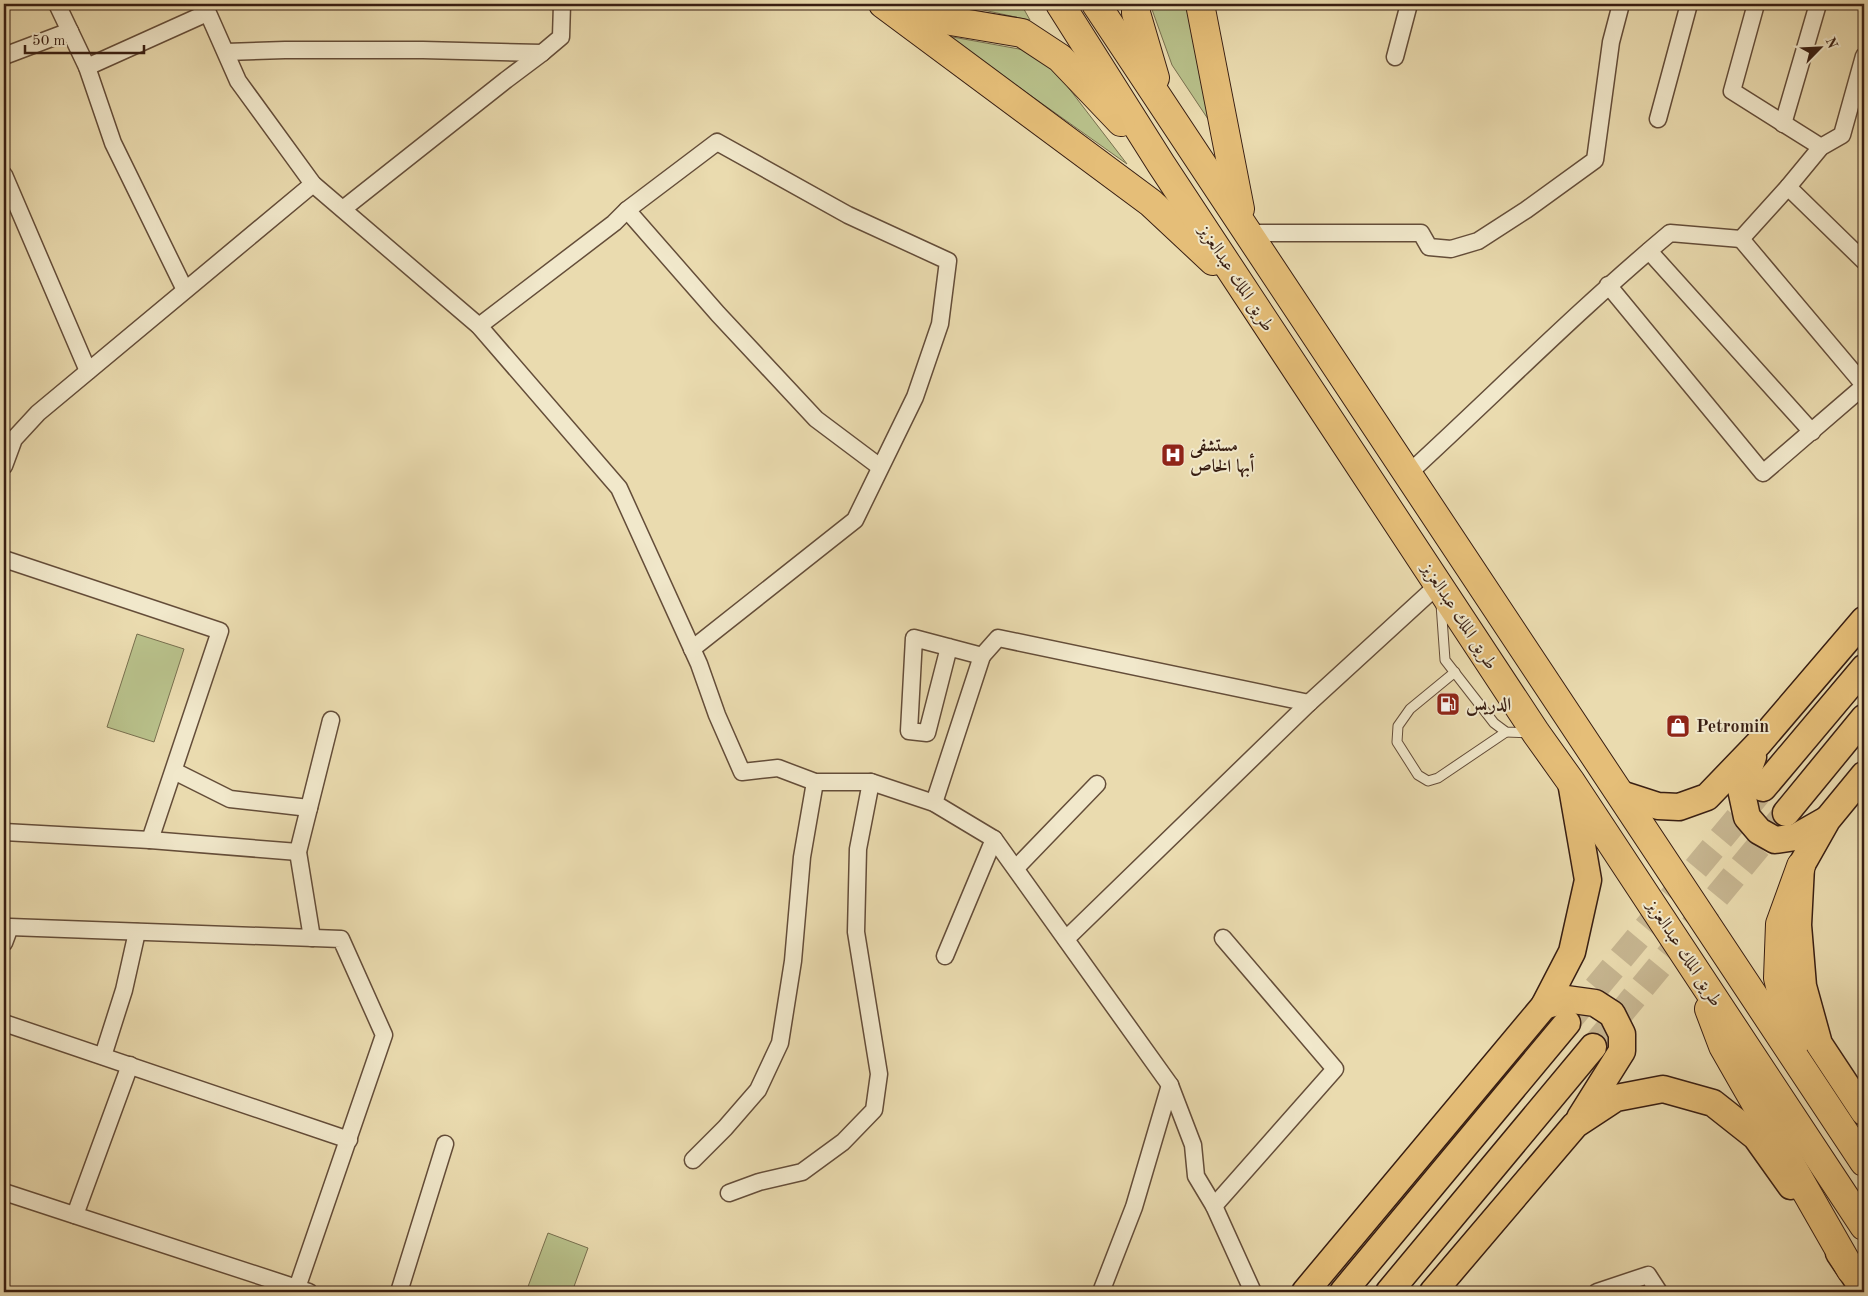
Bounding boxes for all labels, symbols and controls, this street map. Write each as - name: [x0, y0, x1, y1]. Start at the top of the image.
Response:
- scale bar: [25, 22, 144, 54]
- north arrow: [1796, 22, 1846, 72]
- text: 50 m: [32, 34, 66, 49]
- text: N: [1822, 35, 1840, 51]
- street label: طريق الملك عبدالعزيز: [1192, 220, 1277, 336]
- place label: مستشفى أبها الخاص: [1189, 437, 1255, 478]
- hospital icon: مستشفى أبها الخاص: [1160, 442, 1186, 468]
- street label: طريق الملك عبدالعزيز: [1415, 558, 1500, 674]
- fuel station icon: الدريس: [1435, 691, 1461, 717]
- place label: الدريس: [1466, 696, 1511, 716]
- shop icon: Petromin: [1665, 713, 1691, 739]
- place label: Petromin: [1696, 718, 1769, 736]
- street label: طريق الملك عبدالعزيز: [1640, 895, 1725, 1011]

